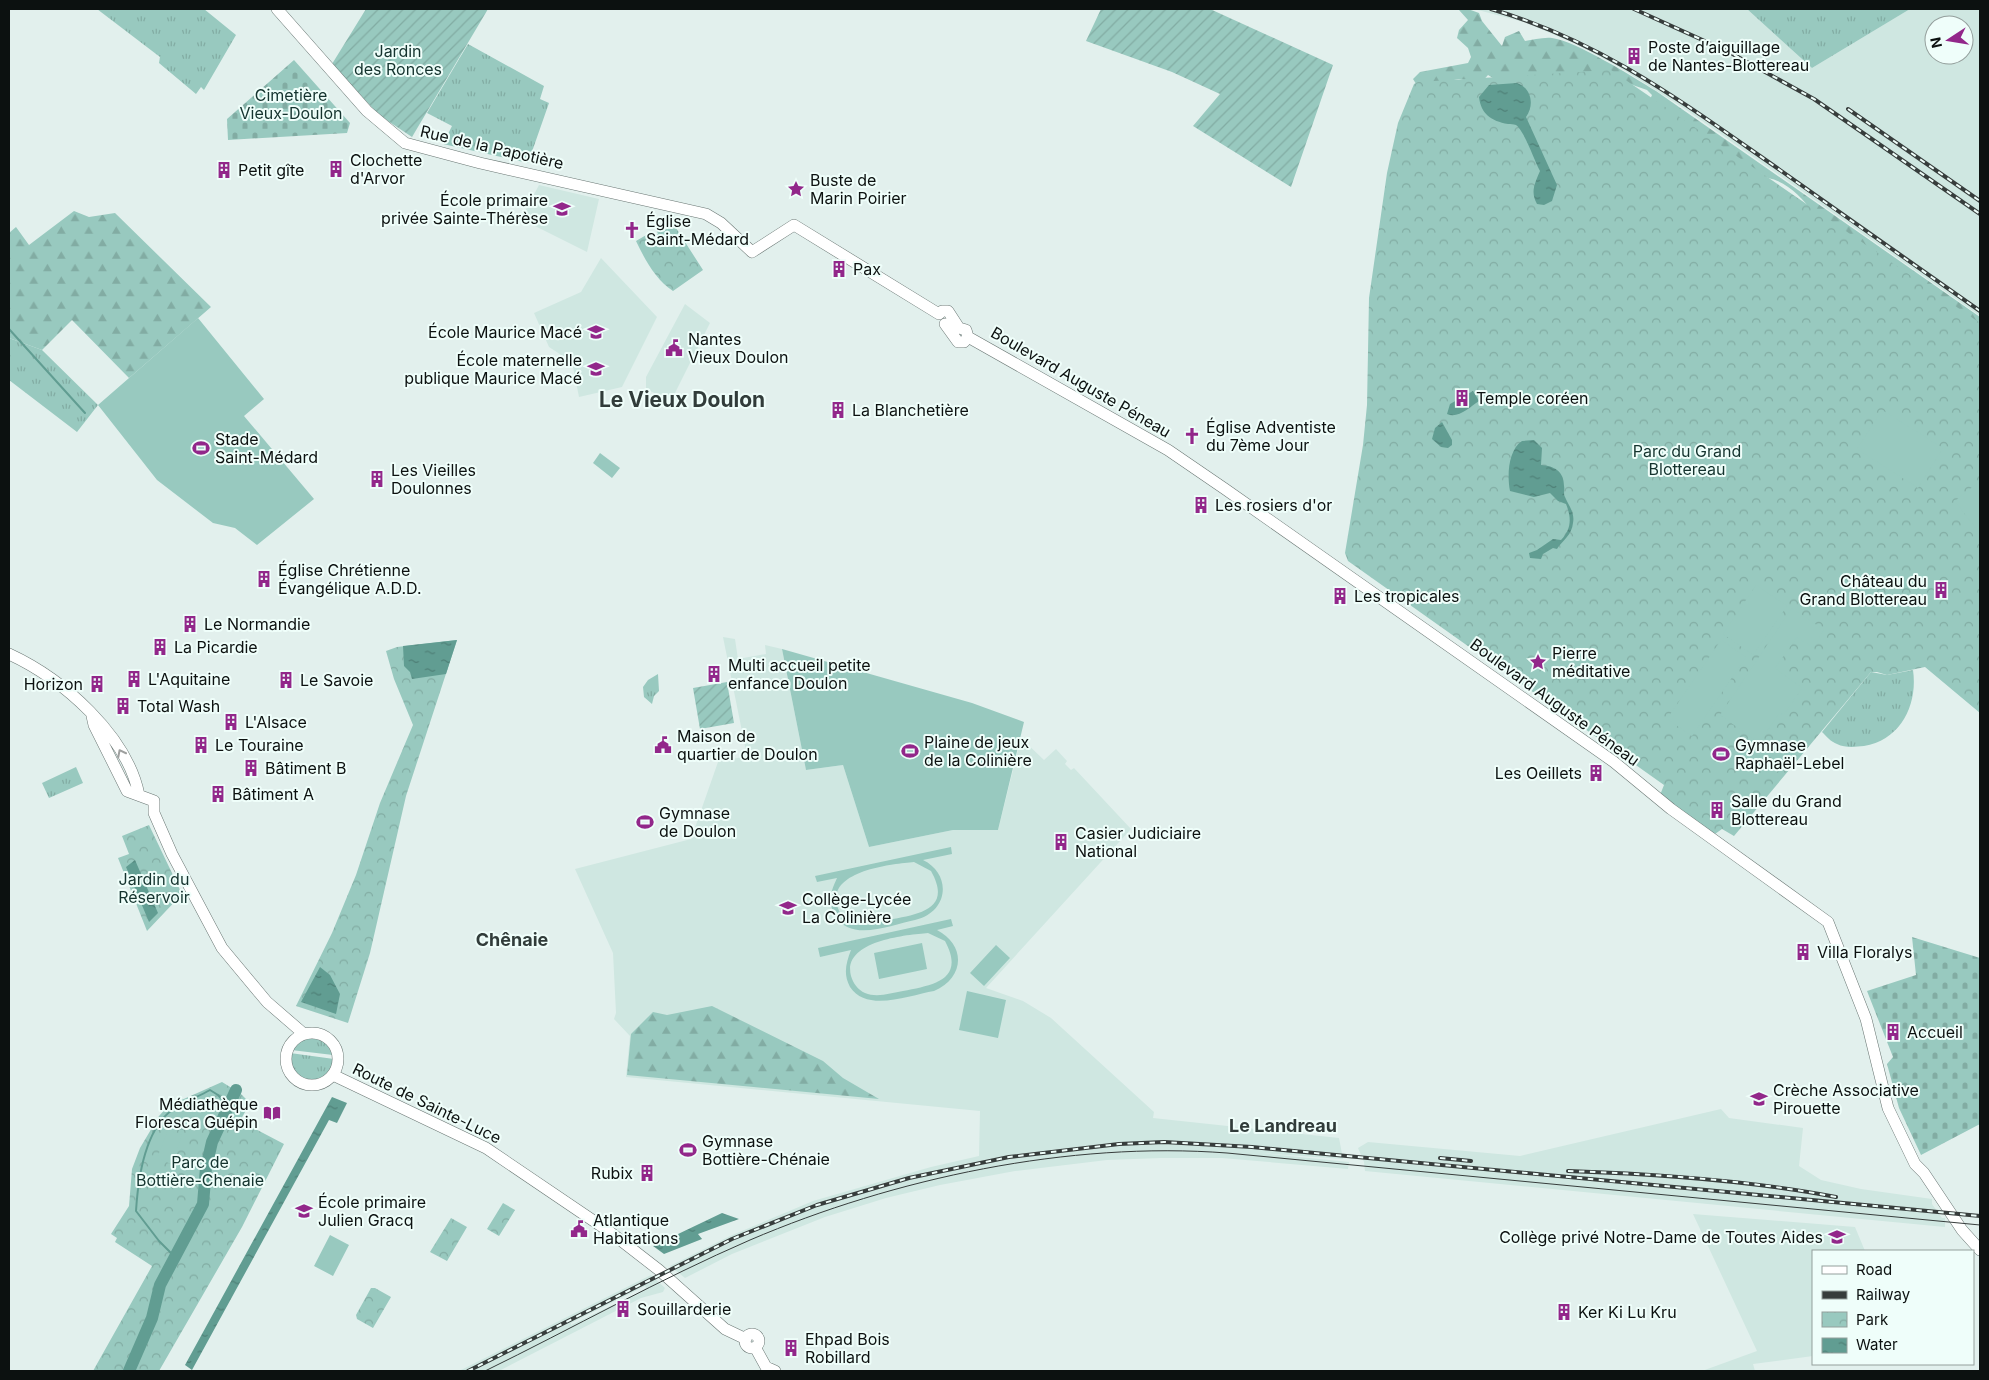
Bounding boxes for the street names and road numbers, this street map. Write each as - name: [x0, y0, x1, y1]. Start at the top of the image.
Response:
- street label: Rue de la Papotière: [418, 121, 566, 173]
- street label: Boulevard Auguste Péneau: [988, 322, 1174, 442]
- street label: Boulevard Auguste Péneau: [1466, 634, 1644, 770]
- street label: Route de Sainte-Luce: [349, 1058, 505, 1148]

